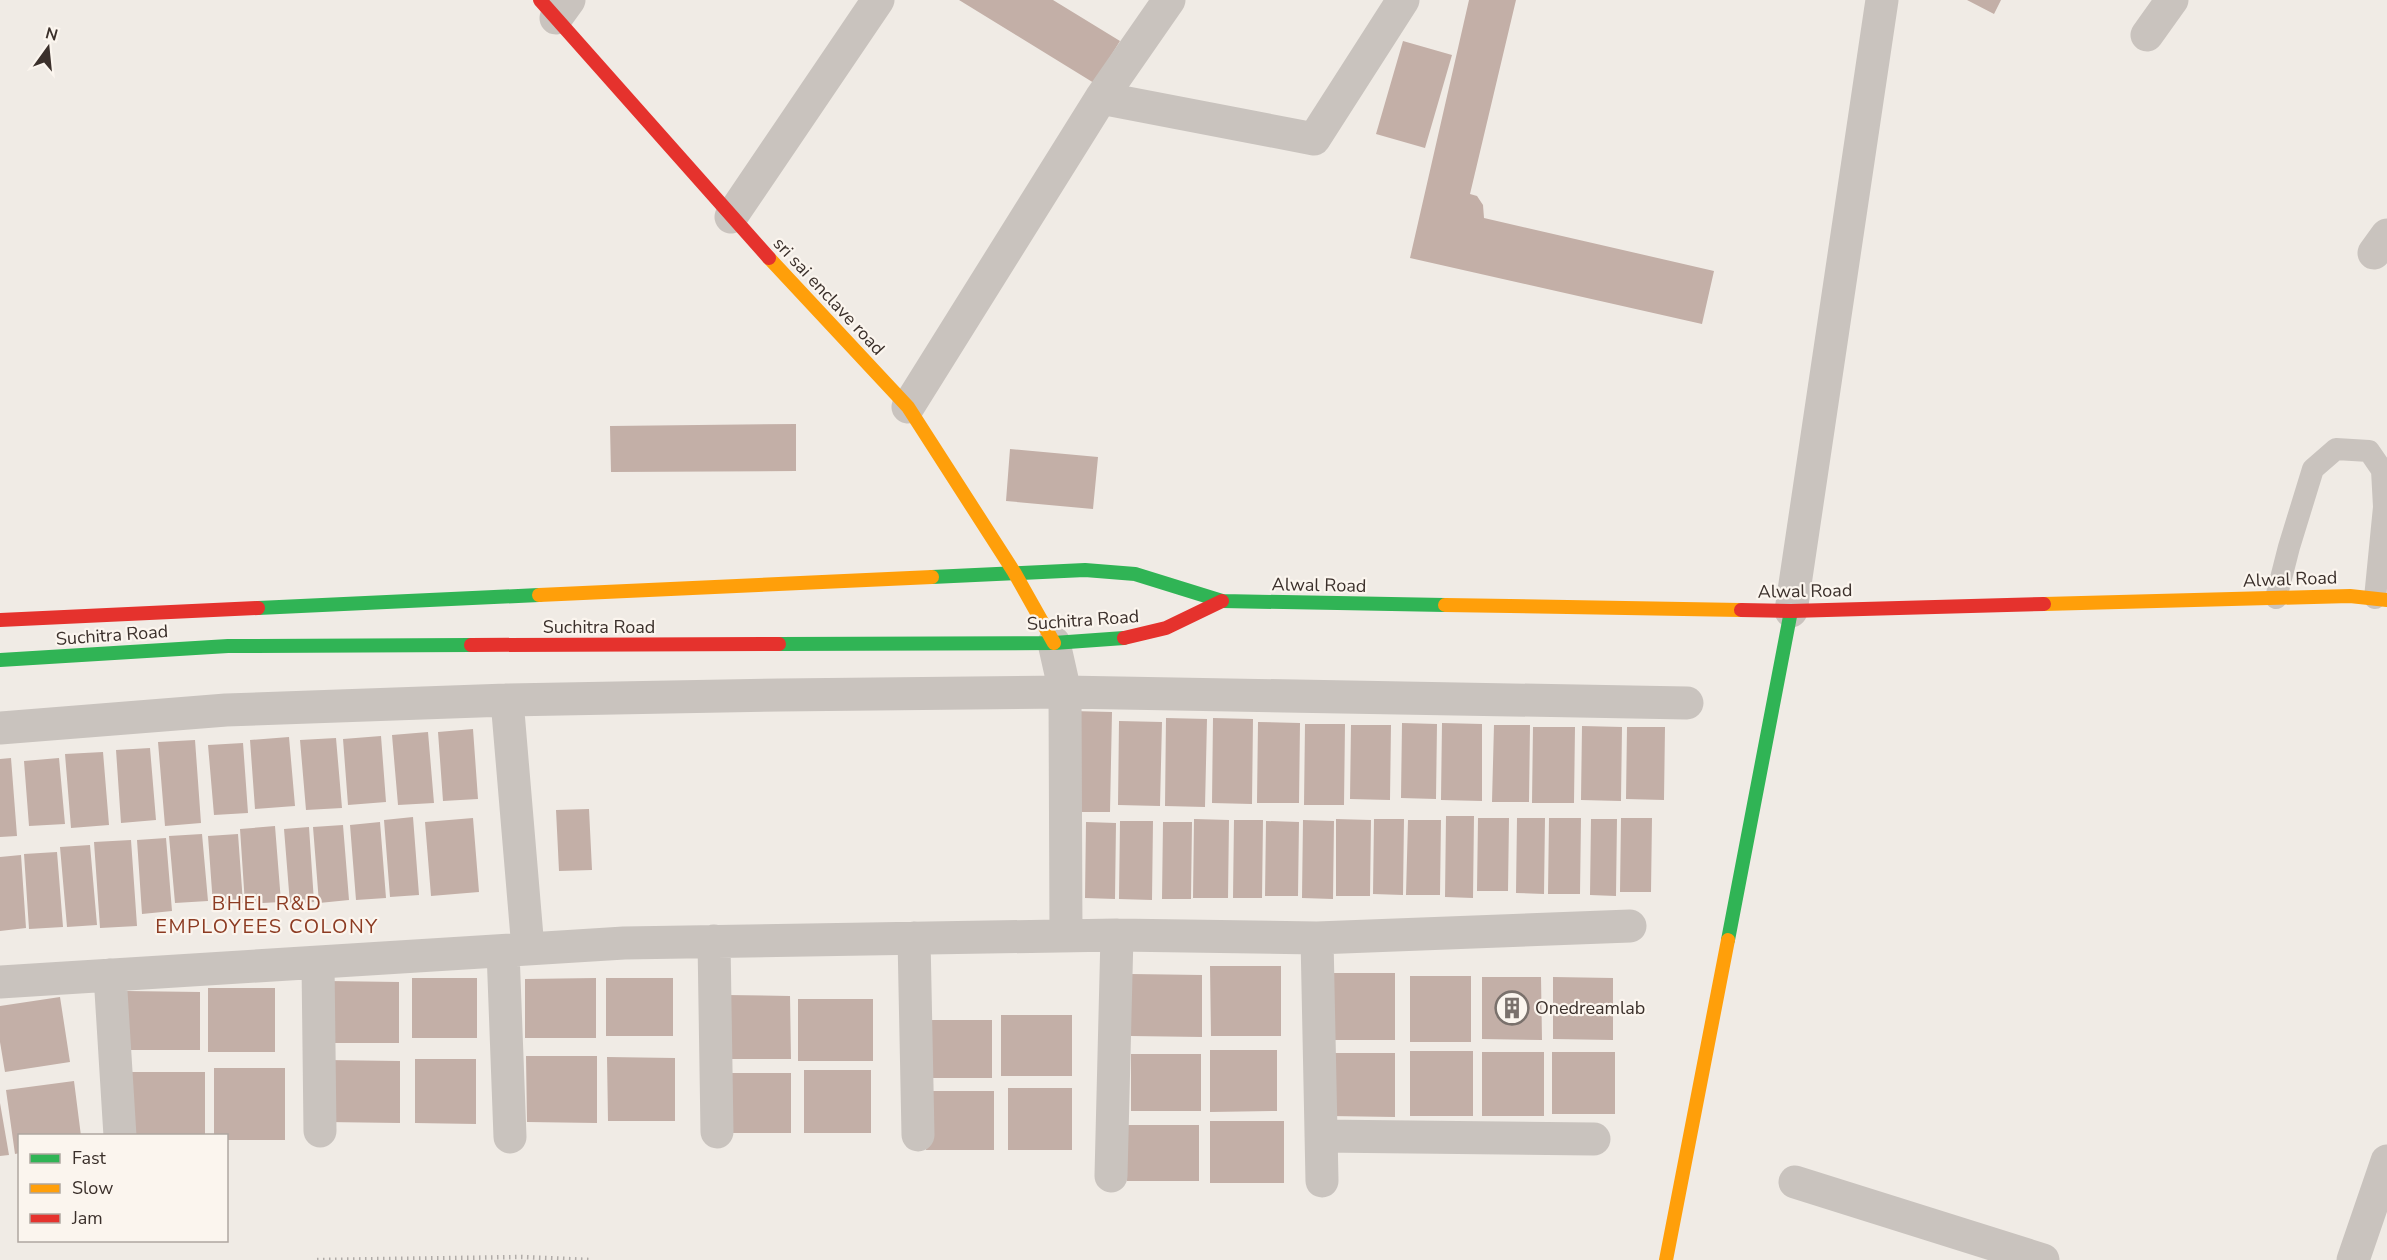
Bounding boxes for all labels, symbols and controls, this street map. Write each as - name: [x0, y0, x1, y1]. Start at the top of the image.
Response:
- north arrow: [18, 18, 78, 78]
- text: N: [43, 22, 60, 47]
- street label: sri sai enclave road: [768, 232, 890, 360]
- street label: Alwal Road: [2242, 565, 2338, 593]
- street label: Alwal Road: [1272, 572, 1366, 598]
- street label: Alwal Road: [1758, 578, 1852, 604]
- street label: Suchitra Road: [1026, 604, 1140, 636]
- street label: Suchitra Road: [543, 615, 655, 639]
- street label: Suchitra Road: [55, 619, 169, 651]
- district label: BHEL R&D EMPLOYEES COLONY: [155, 890, 379, 940]
- building icon: Onedreamlab: [1494, 990, 1530, 1026]
- place label: Onedreamlab: [1535, 996, 1645, 1020]
- legend: [18, 1134, 228, 1242]
- text: Fast: [72, 1146, 107, 1170]
- text: Slow: [72, 1176, 113, 1200]
- text: Jam: [71, 1206, 103, 1230]

